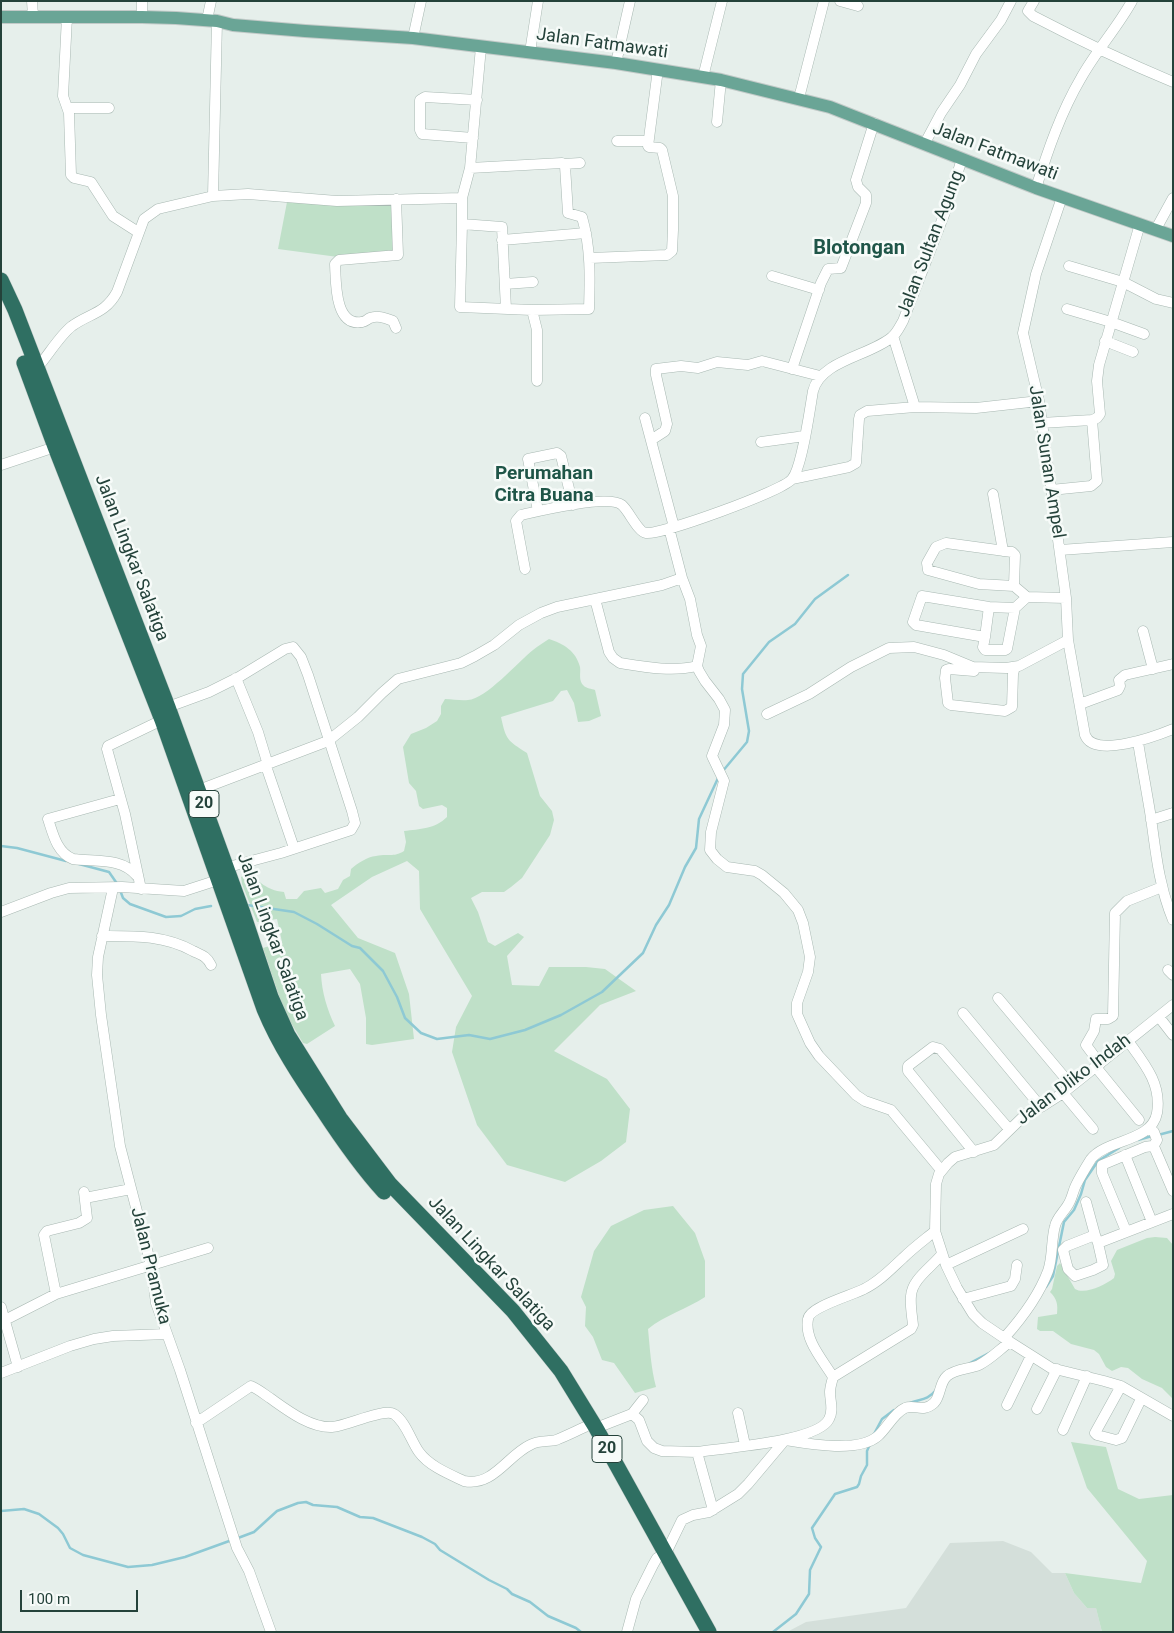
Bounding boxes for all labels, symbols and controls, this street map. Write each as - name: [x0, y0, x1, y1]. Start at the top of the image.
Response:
- street label: Jalan Fatmawati: [535, 24, 669, 64]
- street label: Jalan Fatmawati: [929, 118, 1061, 186]
- street label: Jalan Sultan Agung: [893, 168, 969, 320]
- district label: Blotongan: [813, 237, 905, 261]
- street label: Jalan Sunan Ampel: [1023, 384, 1069, 540]
- district label: Perumahan Citra Buana: [494, 463, 594, 507]
- street label: Jalan Lingkar Salatiga: [89, 472, 173, 644]
- road number: 20: [189, 791, 219, 818]
- street label: Jalan Lingkar Salatiga: [232, 850, 312, 1024]
- street label: Jalan Dliko Indah: [1013, 1030, 1135, 1130]
- street label: Jalan Lingkar Salatiga: [423, 1192, 559, 1336]
- street label: Jalan Pramuka: [125, 1205, 175, 1327]
- road number: 20: [592, 1436, 622, 1462]
- scale bar: [22, 1580, 140, 1612]
- text: 100 m: [28, 1590, 70, 1608]

